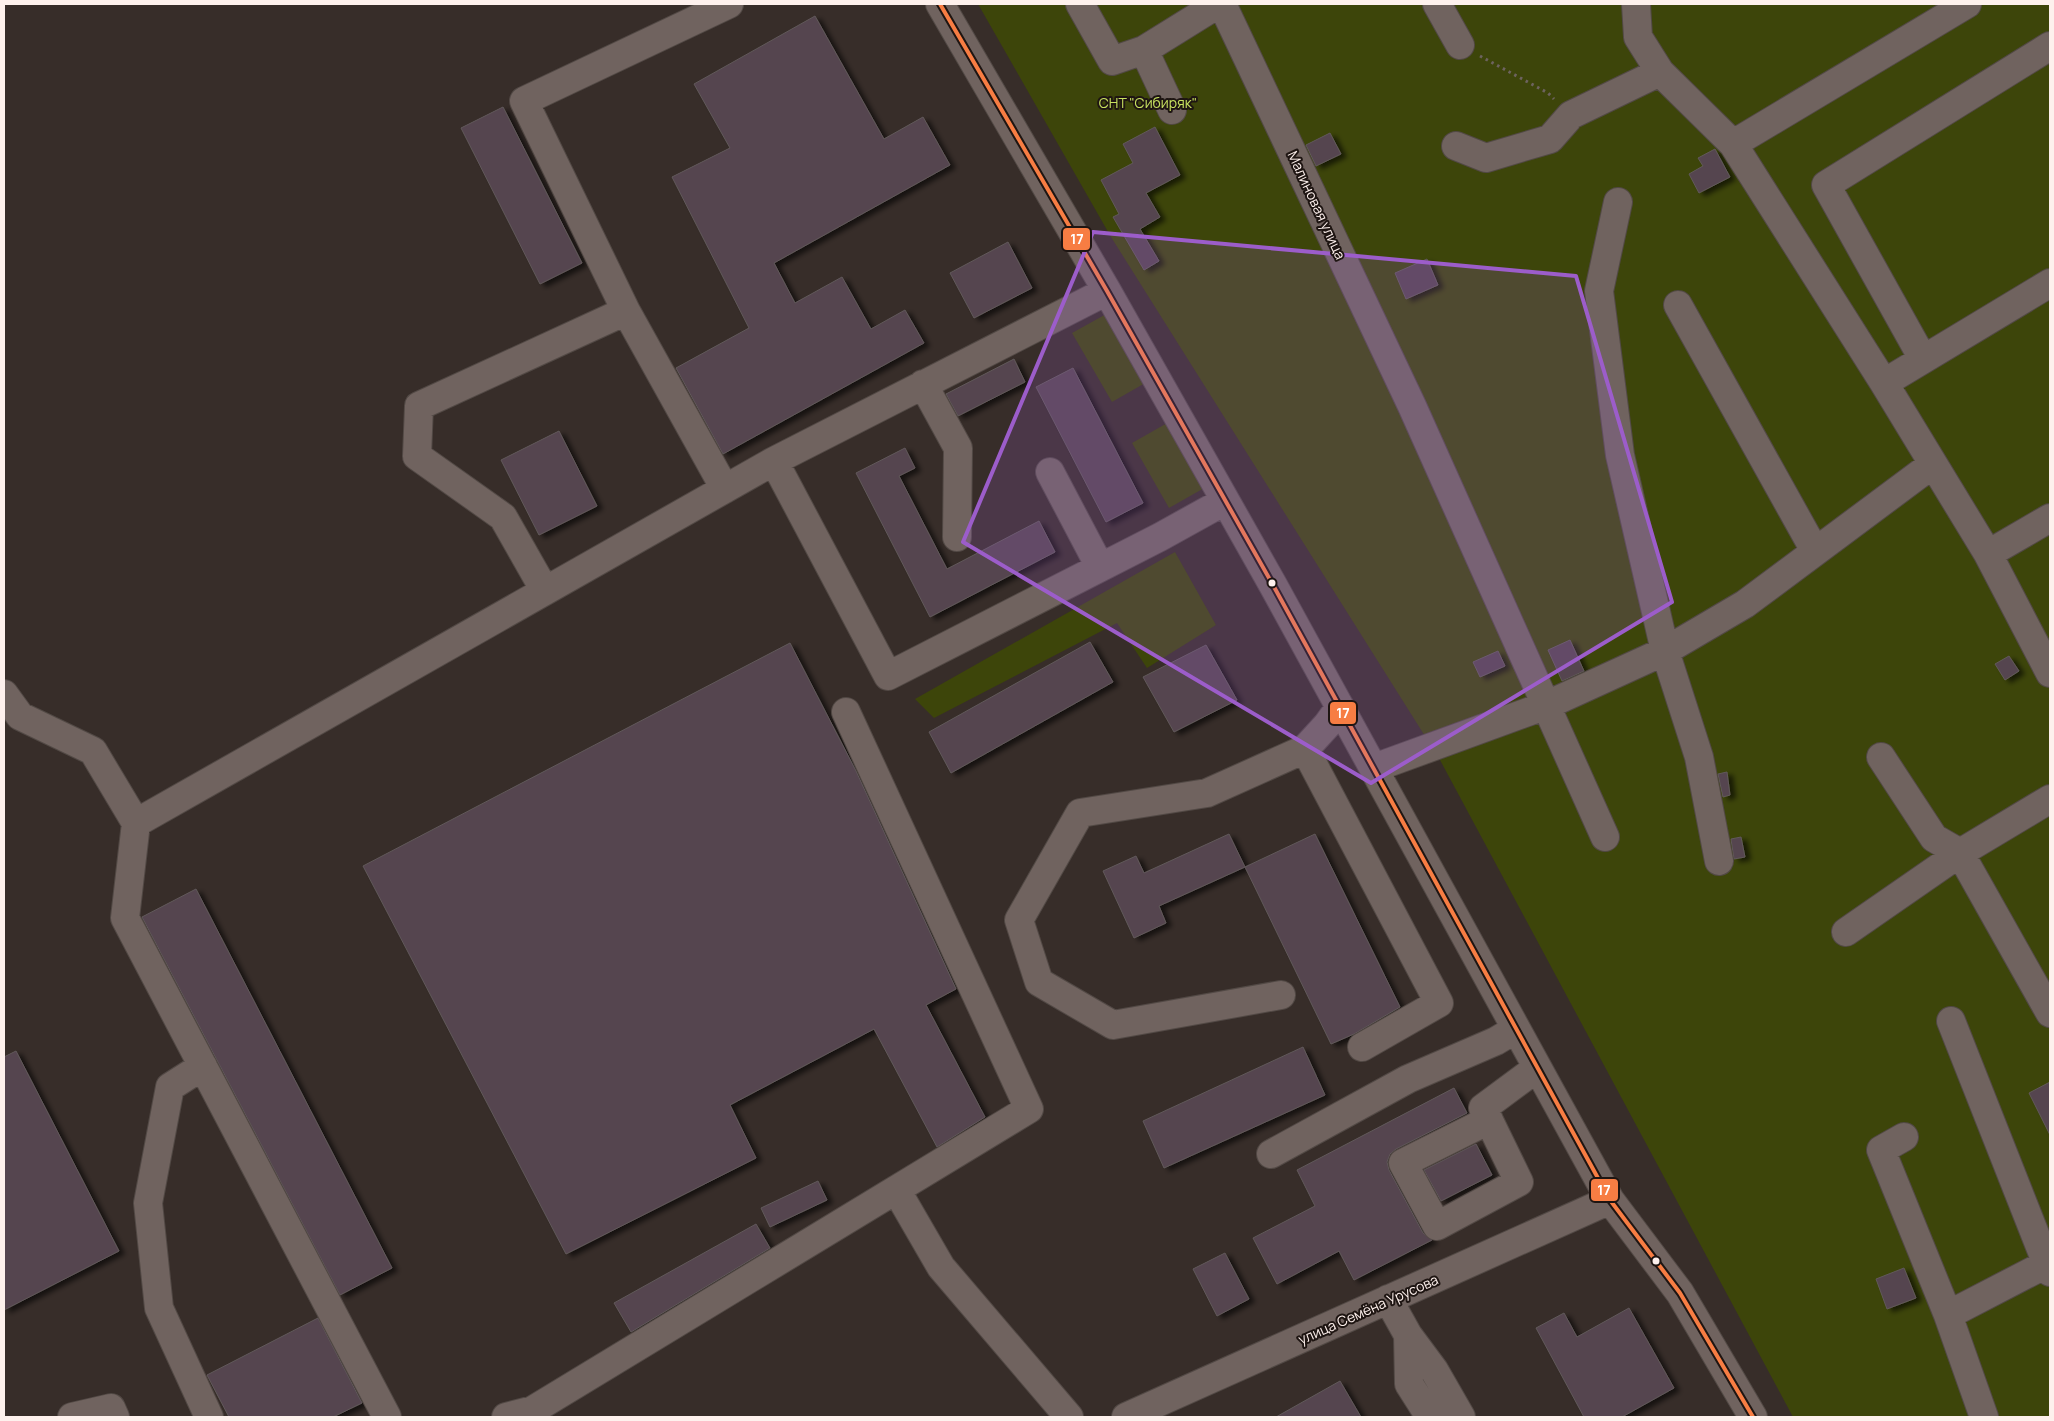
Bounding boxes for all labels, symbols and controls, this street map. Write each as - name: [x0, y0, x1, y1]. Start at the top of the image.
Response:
- park label: СНТ "Сибиряк": [1099, 93, 1197, 112]
- street label: Малиновая улица: [1284, 148, 1350, 262]
- line badge: 17: [1062, 227, 1091, 251]
- text: 17: [1070, 229, 1084, 248]
- unlabelled marker: [1267, 578, 1277, 588]
- line badge: 17: [1329, 701, 1357, 725]
- text: 17: [1336, 703, 1350, 722]
- line badge: 17: [1590, 1178, 1619, 1202]
- text: 17: [1597, 1180, 1611, 1199]
- unlabelled marker: [1651, 1256, 1661, 1266]
- street label: улица Семёна Урусова: [1295, 1270, 1441, 1348]

